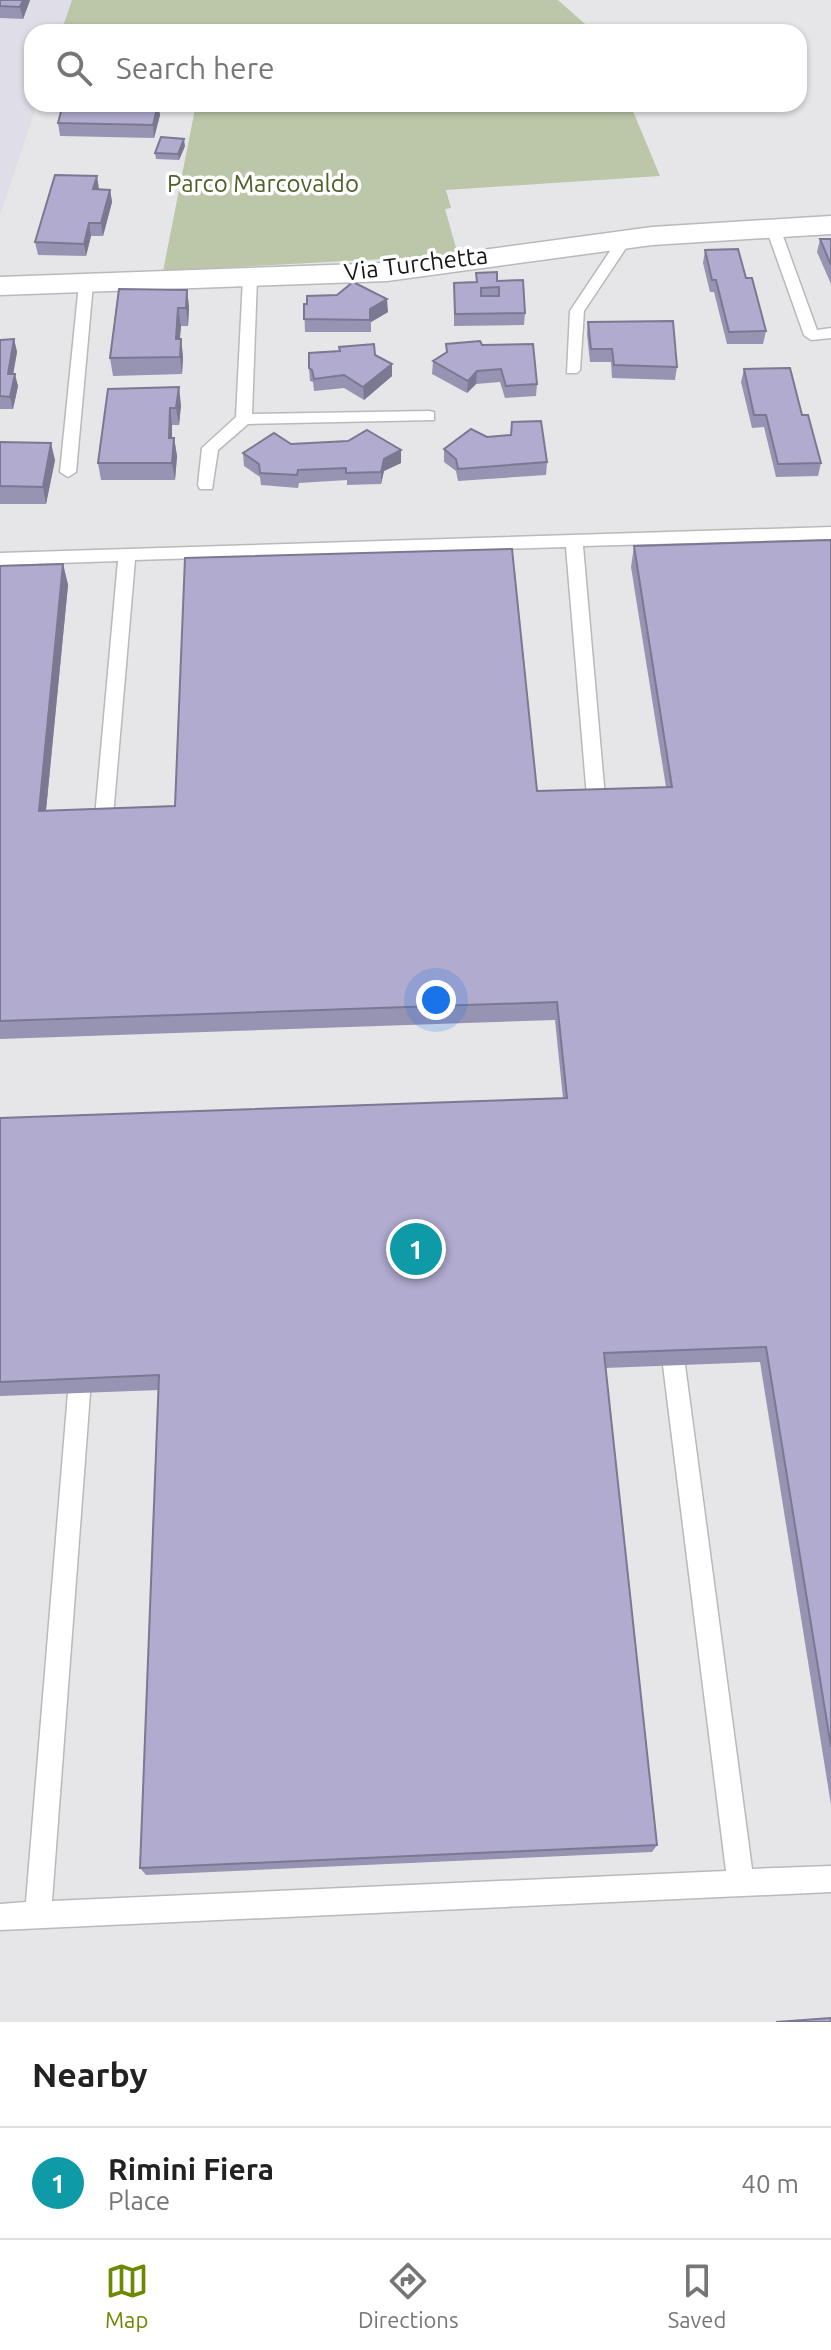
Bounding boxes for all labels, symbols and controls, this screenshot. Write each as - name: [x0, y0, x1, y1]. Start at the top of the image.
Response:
- search box: [24, 24, 807, 112]
- icon: search: [52, 46, 96, 90]
- text: Search here: [116, 51, 275, 85]
- park label: Parco Marcovaldo: [167, 170, 359, 197]
- street label: Via Turchetta: [343, 241, 489, 286]
- your location: [416, 980, 456, 1020]
- pin: 1: [390, 1219, 442, 1279]
- text: Nearby: [32, 2055, 147, 2093]
- text: Rimini Fiera: [108, 2152, 274, 2186]
- text: 1: [51, 2169, 65, 2198]
- text: 40 m: [741, 2169, 799, 2198]
- text: Place: [108, 2186, 170, 2215]
- tab: Map: [105, 2259, 149, 2332]
- tab: Directions: [358, 2259, 458, 2332]
- tab: Saved: [668, 2259, 726, 2332]

